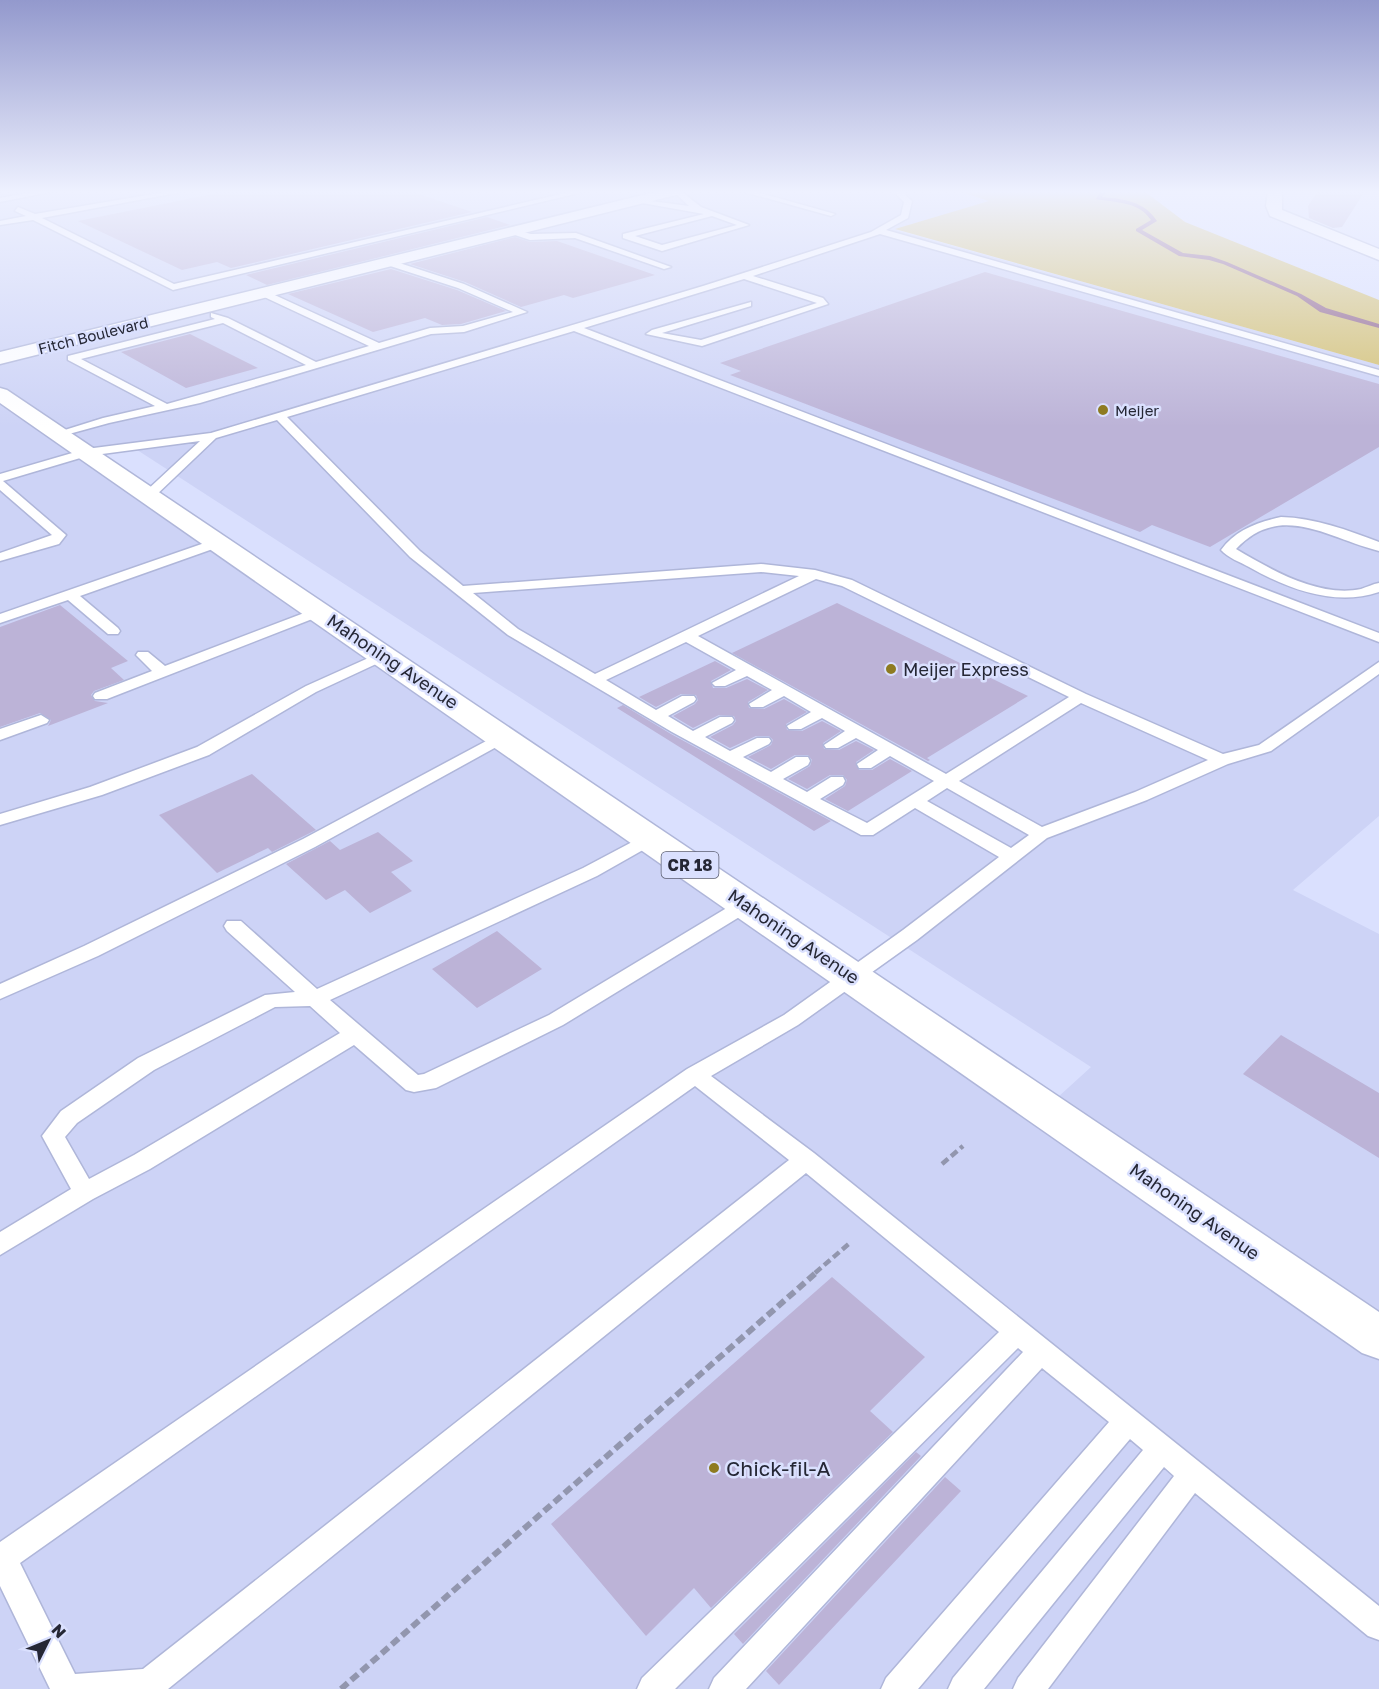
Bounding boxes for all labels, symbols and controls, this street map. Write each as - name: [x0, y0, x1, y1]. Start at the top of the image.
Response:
- street label: Fitch Boulevard: [36, 313, 150, 357]
- place label: Meijer: [1115, 401, 1159, 419]
- marker: Meijer: [1096, 403, 1110, 417]
- street label: Mahoning Avenue: [323, 609, 463, 713]
- place label: Meijer Express: [903, 658, 1029, 680]
- marker: Meijer Express: [884, 662, 898, 676]
- road number: CR 18: [662, 852, 718, 878]
- street label: Mahoning Avenue: [724, 884, 864, 988]
- street label: Mahoning Avenue: [1126, 1158, 1264, 1264]
- place label: Chick-fil-A: [726, 1455, 831, 1481]
- marker: Chick-fil-A: [707, 1461, 721, 1475]
- north arrow: [18, 1611, 78, 1671]
- text: N: [48, 1619, 70, 1642]

